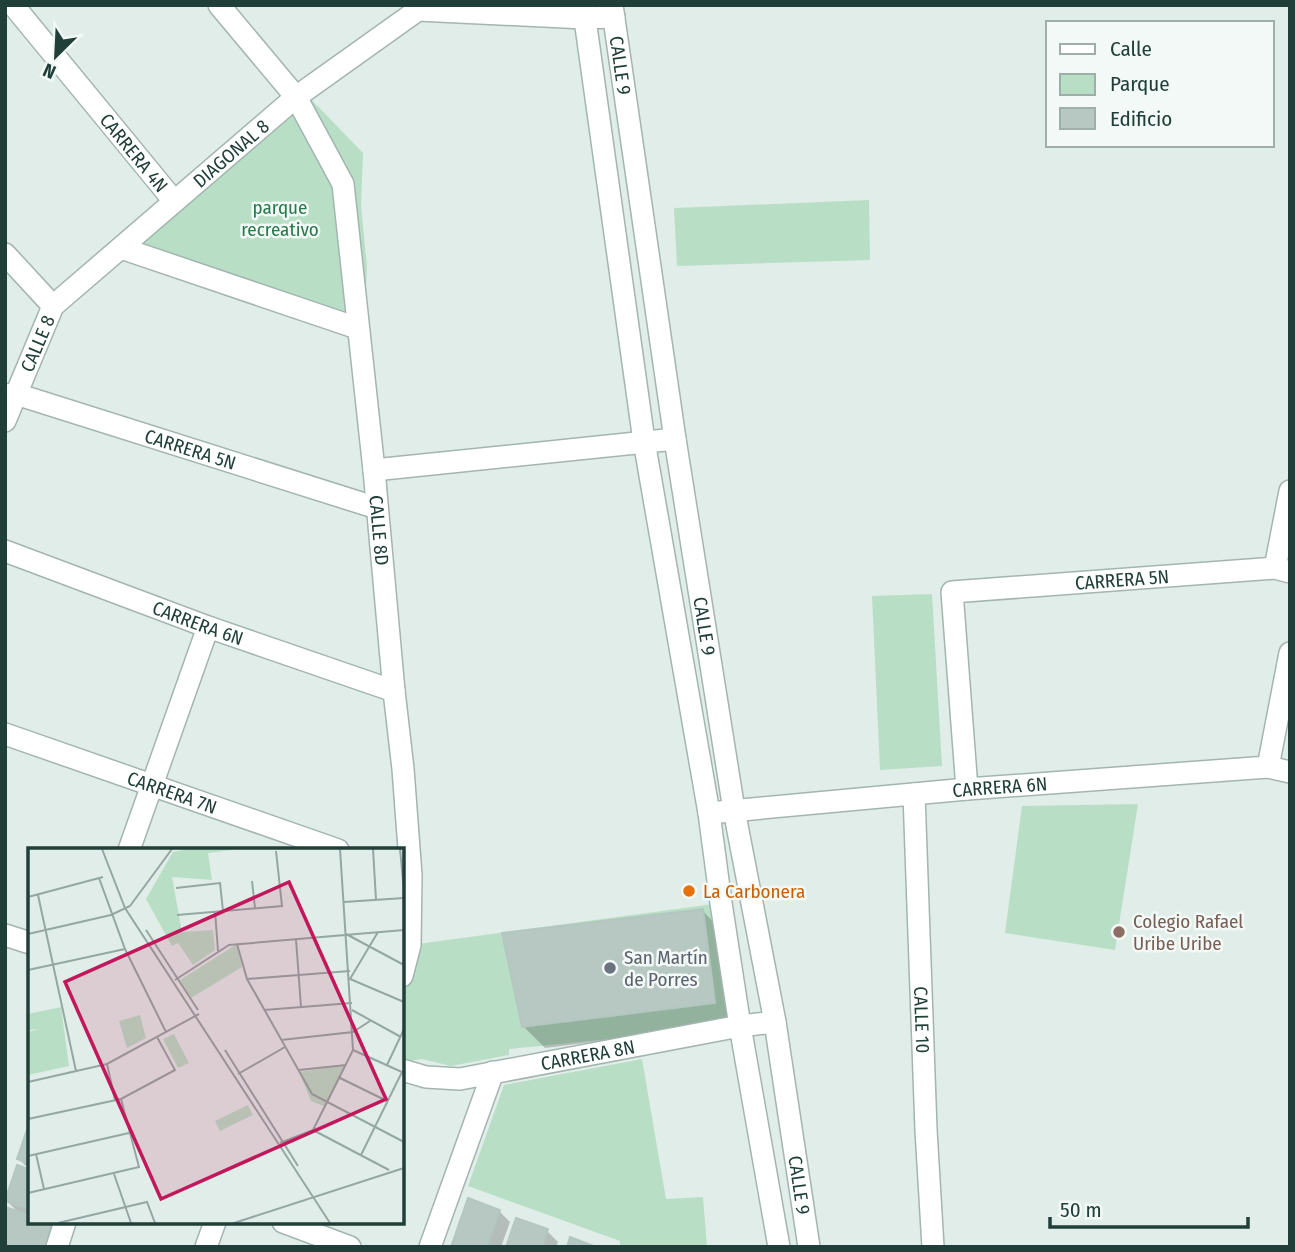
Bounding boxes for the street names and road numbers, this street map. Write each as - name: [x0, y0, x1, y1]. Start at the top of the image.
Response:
- street label: CALLE 9: [605, 34, 636, 96]
- street label: CARRERA 4N: [95, 109, 173, 197]
- street label: DIAGONAL 8: [188, 114, 273, 192]
- street label: CALLE 8: [15, 312, 59, 375]
- street label: CARRERA 5N: [142, 424, 239, 474]
- street label: CALLE 8D: [365, 494, 394, 566]
- street label: CARRERA 5N: [1074, 564, 1170, 594]
- street label: CALLE 9: [689, 595, 721, 657]
- street label: CARRERA 6N: [149, 596, 247, 650]
- street label: CARRERA 7N: [124, 766, 220, 818]
- street label: CARRERA 6N: [951, 772, 1048, 802]
- street label: CALLE 10: [909, 986, 935, 1054]
- street label: CARRERA 8N: [539, 1035, 637, 1075]
- street label: CALLE 9: [784, 1154, 815, 1216]

